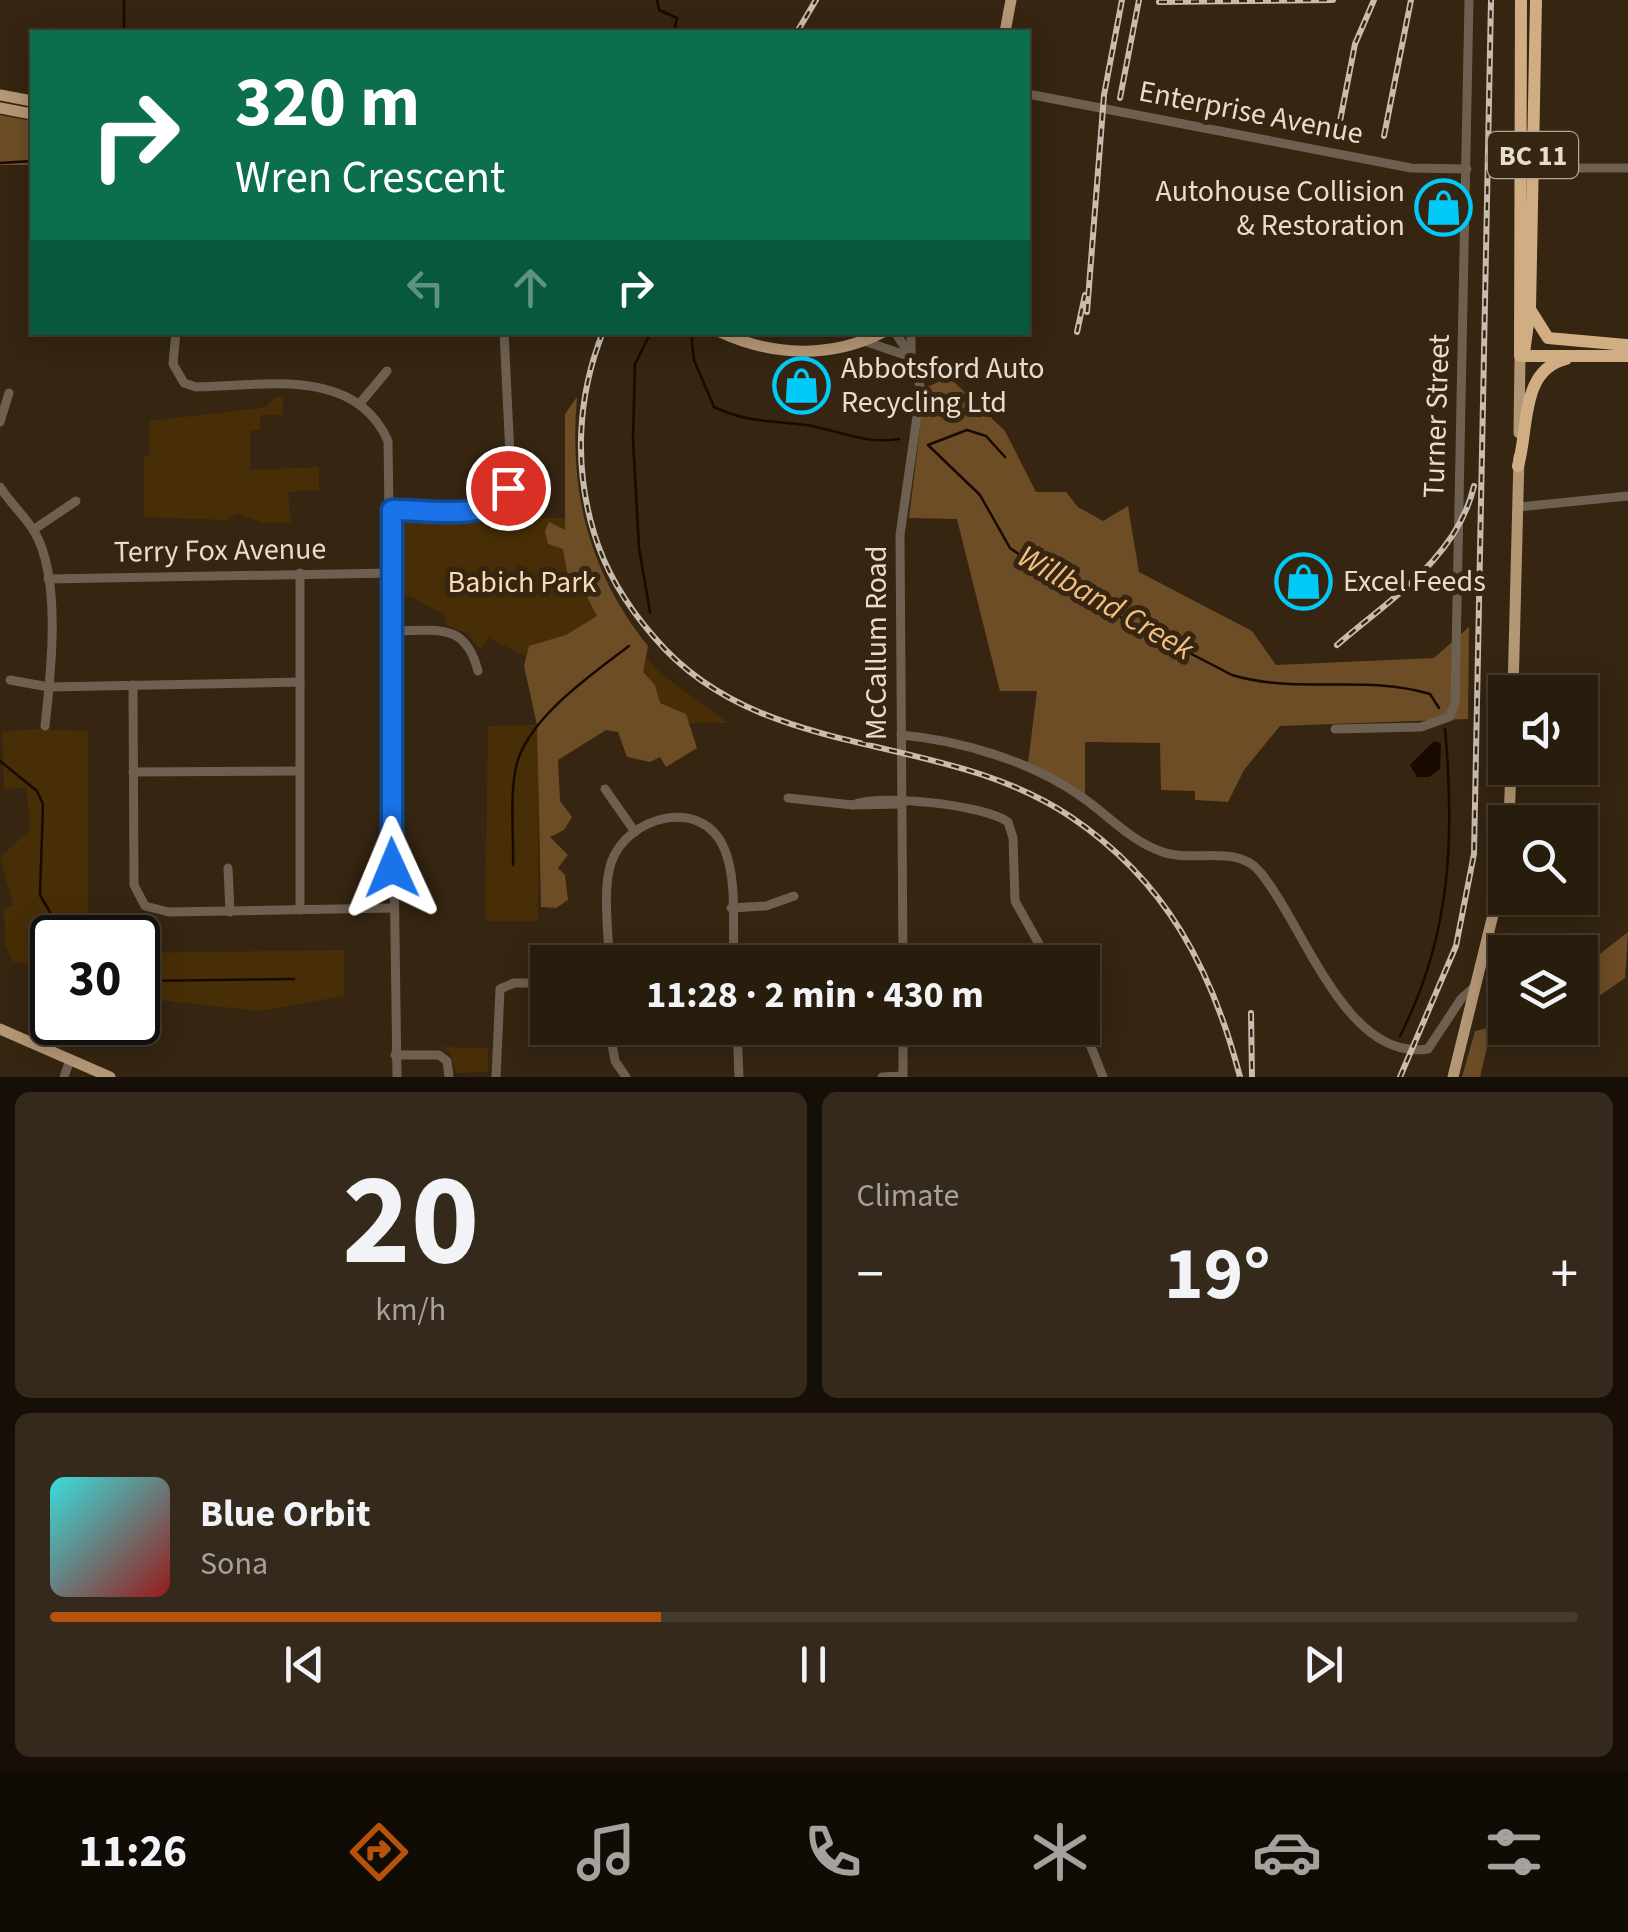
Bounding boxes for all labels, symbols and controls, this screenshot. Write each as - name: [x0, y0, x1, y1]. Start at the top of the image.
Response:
- text: 320 m: [235, 53, 420, 153]
- icon: right: [70, 70, 200, 200]
- street label: Enterprise Avenue: [1135, 70, 1367, 155]
- road number: BC 11: [1488, 132, 1578, 178]
- text: Wren Crescent: [235, 146, 505, 210]
- place label: Autohouse Collision & Restoration: [1156, 170, 1405, 247]
- shop icon: Autohouse Collision & Restoration: [1414, 178, 1474, 238]
- icon: left: [398, 260, 453, 315]
- icon: ahead: [503, 260, 558, 315]
- icon: right: [608, 260, 663, 315]
- street label: Turner Street: [1412, 333, 1461, 499]
- place label: Abbotsford Auto Recycling Ltd: [841, 347, 1045, 424]
- shop icon: Abbotsford Auto Recycling Ltd: [772, 355, 832, 415]
- pin: [466, 446, 551, 531]
- icon: arrive: [481, 461, 536, 516]
- street label: Terry Fox Avenue: [113, 527, 327, 574]
- water label: Willband Creek: [1009, 534, 1203, 672]
- street label: McCallum Road: [855, 546, 898, 740]
- shop icon: Excel Feeds: [1274, 551, 1334, 611]
- place label: Excel Feeds: [1343, 560, 1486, 603]
- park label: Babich Park: [448, 561, 597, 604]
- map controls: [1488, 675, 1598, 1045]
- button: sound: [1488, 675, 1598, 785]
- button: search: [1488, 805, 1598, 915]
- position arrow: [340, 816, 444, 920]
- speed limit sign: 30: [30, 915, 160, 1045]
- button: layers: [1488, 935, 1598, 1045]
- text: 11:28 · 2 min · 430 m: [646, 968, 984, 1022]
- text: 20: [342, 1129, 479, 1314]
- text: Climate: [857, 1173, 959, 1219]
- text: 19°: [1164, 1221, 1271, 1328]
- text: −: [857, 1236, 884, 1314]
- text: +: [1551, 1236, 1578, 1314]
- text: km/h: [375, 1287, 446, 1333]
- text: Blue Orbit: [200, 1487, 371, 1541]
- text: Sona: [200, 1541, 268, 1587]
- icon: previous: [277, 1637, 332, 1692]
- icon: pause: [786, 1637, 841, 1692]
- icon: next: [1296, 1637, 1351, 1692]
- icon: directions: [344, 1817, 414, 1887]
- icon: music: [571, 1817, 641, 1887]
- icon: phone: [798, 1817, 868, 1887]
- icon: climate: [1025, 1817, 1095, 1887]
- icon: car: [1252, 1817, 1322, 1887]
- icon: filters: [1479, 1817, 1549, 1887]
- text: 11:26: [79, 1820, 187, 1884]

